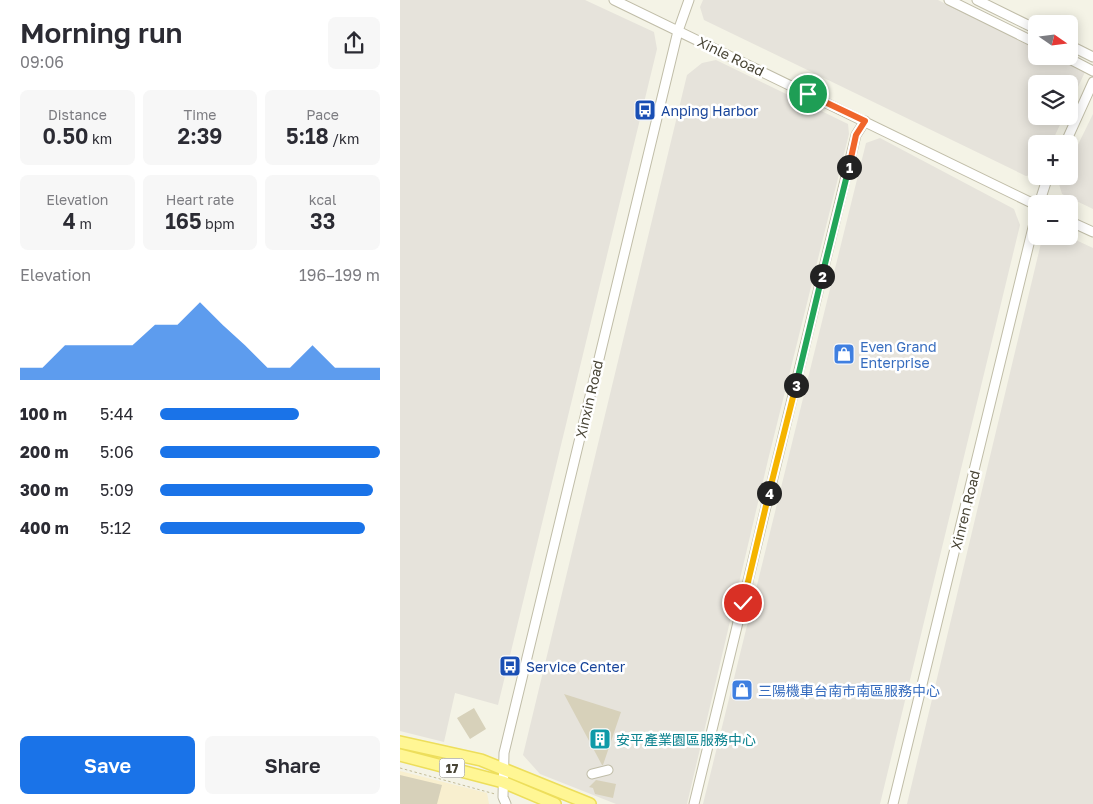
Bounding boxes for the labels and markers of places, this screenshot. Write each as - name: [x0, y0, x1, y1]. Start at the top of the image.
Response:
- pin: [787, 73, 829, 115]
- bus stop icon: Anping Harbor: [633, 98, 657, 122]
- place label: Anping Harbor: [661, 102, 759, 119]
- pin: 1: [836, 154, 862, 180]
- pin: 2: [810, 264, 834, 288]
- place label: Even Grand Enterprise: [860, 338, 937, 371]
- shop icon: Even Grand Enterprise: [832, 342, 856, 366]
- pin: 3: [784, 372, 808, 398]
- pin: 4: [756, 480, 782, 506]
- pin: [722, 582, 764, 624]
- bus stop icon: Service Center: [498, 654, 522, 678]
- place label: Service Center: [526, 658, 626, 675]
- shop icon: 三陽機車台南市南區服務中心: [730, 678, 754, 702]
- place label: 三陽機車台南市南區服務中心: [758, 682, 940, 699]
- building icon: 安平產業園區服務中心: [588, 727, 612, 751]
- place label: 安平產業園區服務中心: [616, 731, 756, 748]

